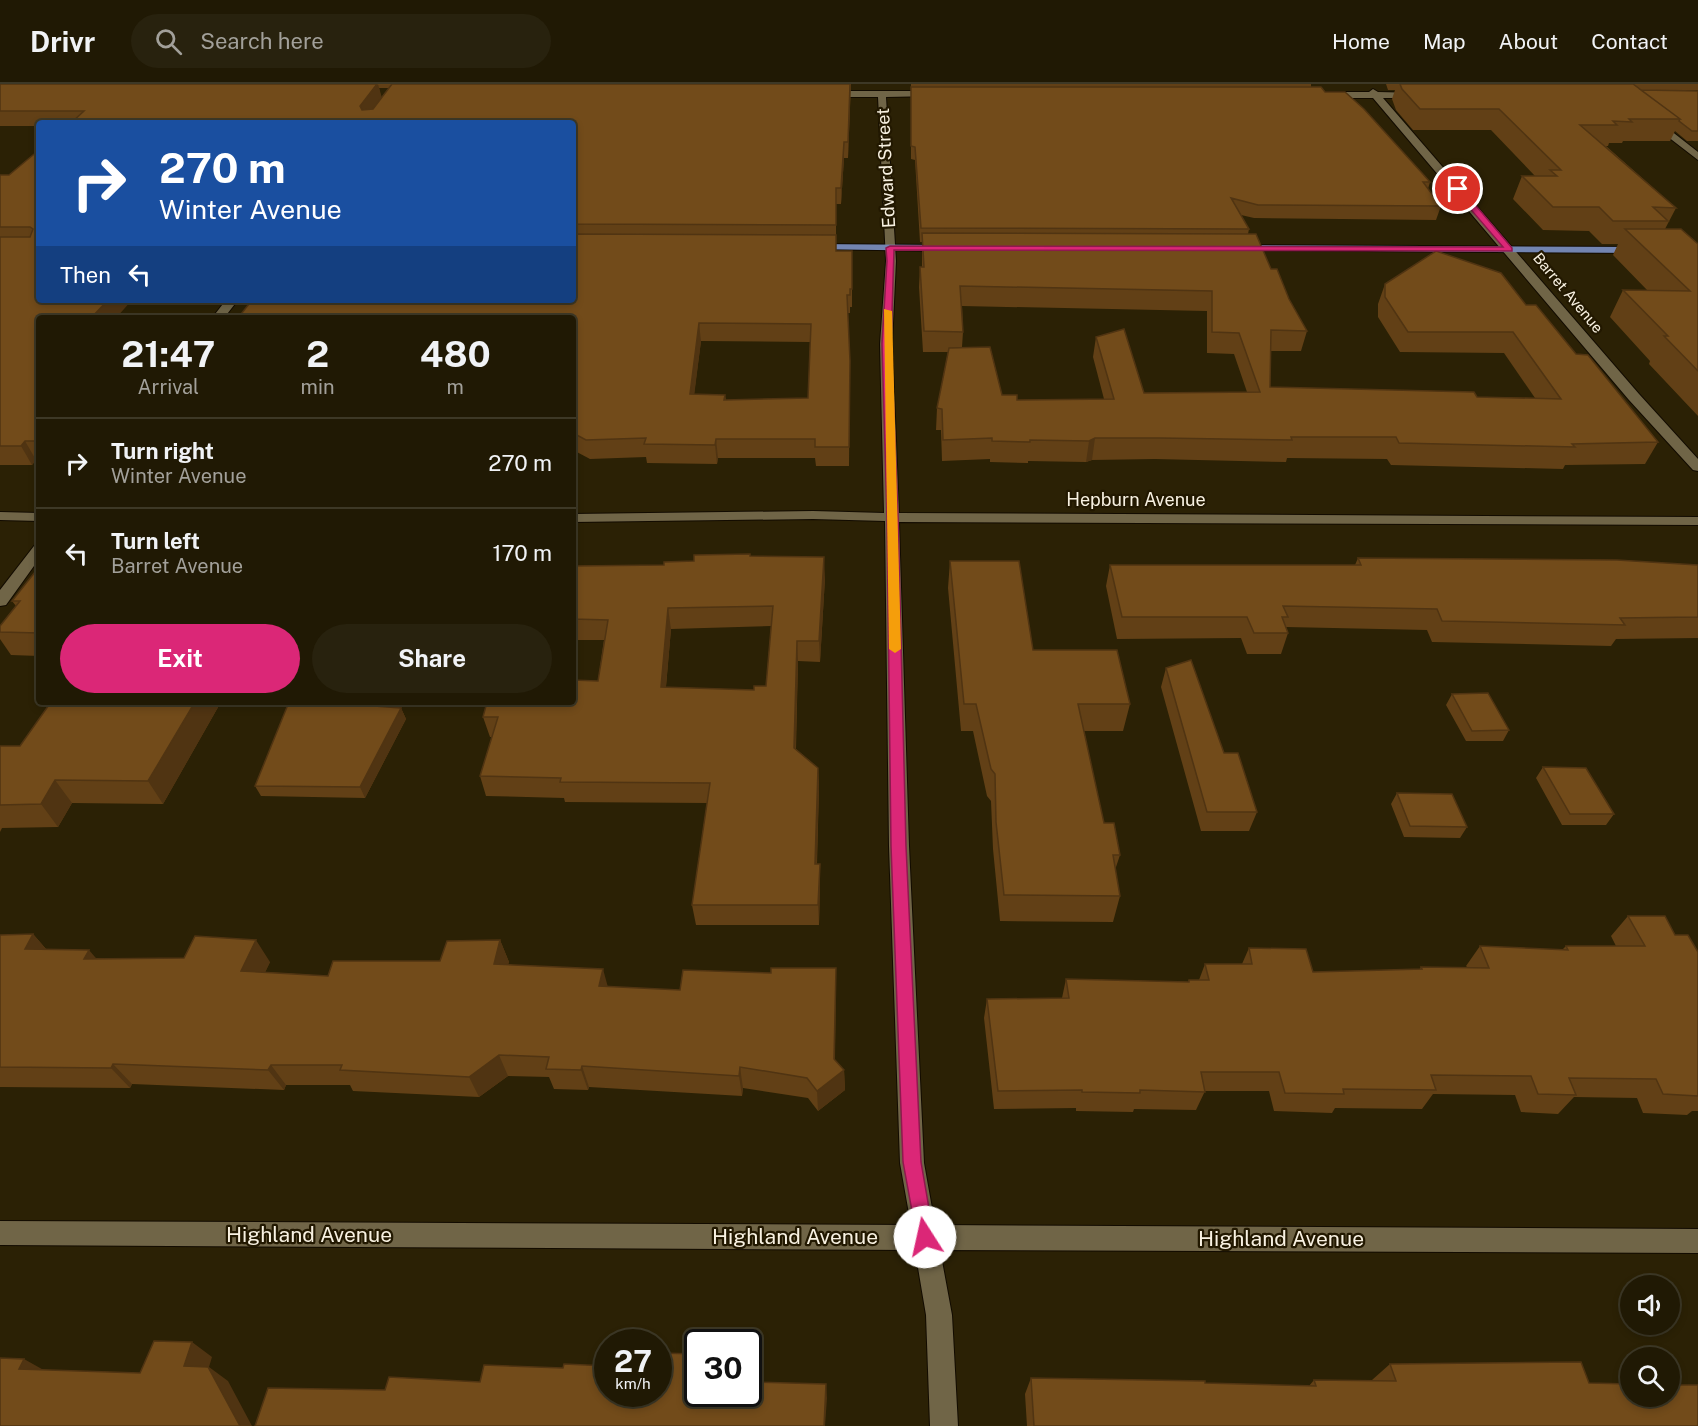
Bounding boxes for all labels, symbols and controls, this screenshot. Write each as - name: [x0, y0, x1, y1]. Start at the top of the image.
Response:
- search box: [131, 14, 551, 68]
- text: Drivr: [30, 25, 95, 58]
- icon: search: [152, 25, 185, 58]
- text: Search here: [200, 28, 324, 54]
- text: Home: [1332, 29, 1390, 54]
- text: Map: [1423, 29, 1466, 54]
- text: About: [1499, 29, 1558, 54]
- text: Contact: [1591, 29, 1668, 54]
- street label: Edward Street: [872, 107, 899, 229]
- text: 270 m: [159, 143, 286, 192]
- icon: right: [60, 144, 138, 222]
- pin: [1432, 163, 1483, 214]
- icon: arrive: [1441, 172, 1474, 205]
- text: Winter Avenue: [159, 193, 342, 225]
- street label: Barret Avenue: [1530, 249, 1607, 336]
- icon: left: [123, 258, 156, 291]
- text: Then: [60, 262, 111, 288]
- text: 21:47: [121, 333, 215, 375]
- text: 2: [306, 333, 329, 375]
- text: 480: [420, 333, 491, 375]
- text: Arrival: [137, 375, 199, 399]
- text: min: [301, 375, 335, 399]
- text: m: [447, 375, 464, 399]
- text: Turn right: [111, 438, 214, 464]
- icon: right: [60, 447, 93, 480]
- text: 270 m: [488, 450, 552, 476]
- text: Winter Avenue: [111, 464, 246, 488]
- street label: Hepburn Avenue: [1066, 489, 1206, 510]
- text: Turn left: [111, 528, 200, 554]
- icon: left: [60, 537, 93, 570]
- text: 170 m: [492, 540, 552, 566]
- text: Barret Avenue: [111, 554, 243, 578]
- button: Exit: [60, 624, 300, 693]
- button: Share: [312, 624, 552, 693]
- position arrow: [893, 1205, 957, 1269]
- street label: Highland Avenue: [226, 1222, 392, 1247]
- street label: Highland Avenue: [712, 1224, 878, 1249]
- street label: Highland Avenue: [1198, 1226, 1364, 1251]
- map controls: [1620, 1275, 1680, 1407]
- button: sound: [1620, 1275, 1680, 1335]
- speed limit sign: 30: [684, 1329, 762, 1407]
- text: 27: [614, 1343, 652, 1379]
- button: search: [1620, 1347, 1680, 1407]
- text: km/h: [615, 1375, 651, 1392]

